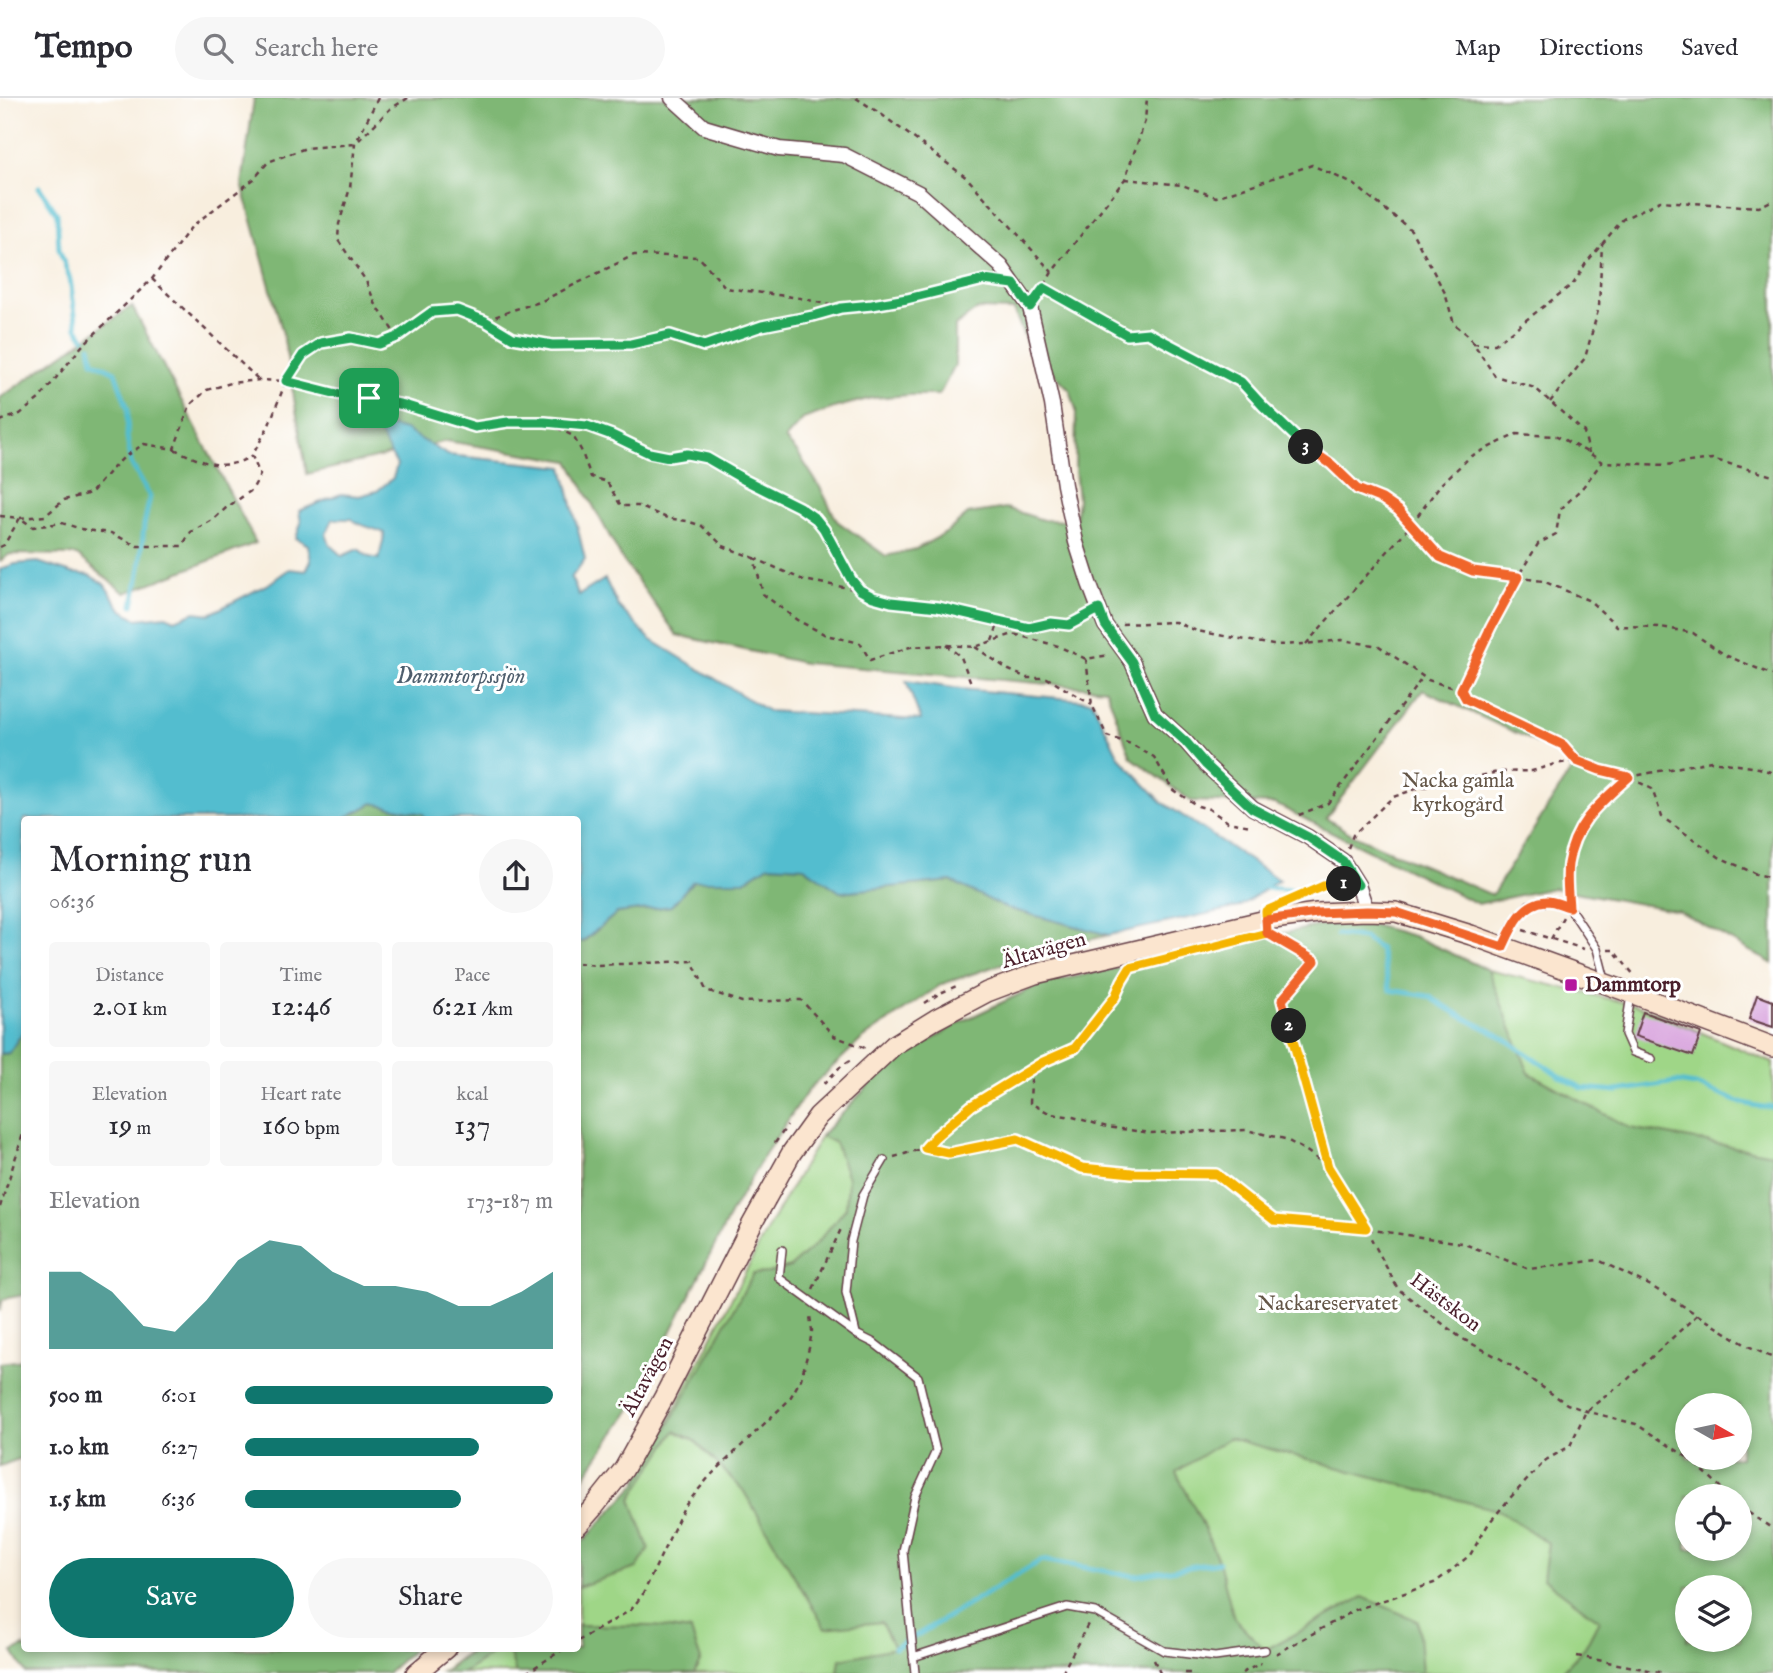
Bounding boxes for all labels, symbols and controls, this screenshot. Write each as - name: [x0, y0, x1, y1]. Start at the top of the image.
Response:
- search box: [175, 17, 665, 80]
- text: Tempo: [35, 27, 133, 69]
- icon: search: [199, 29, 237, 67]
- text: Search here: [255, 32, 378, 65]
- text: Map: [1455, 33, 1501, 64]
- text: Directions: [1539, 33, 1643, 64]
- text: Saved: [1681, 33, 1738, 64]
- pin: [339, 368, 399, 428]
- icon: arrive: [350, 379, 388, 417]
- pin: 3: [1288, 430, 1324, 464]
- text: 3: [1302, 434, 1309, 458]
- water label: Dammtorpssjön: [396, 662, 526, 691]
- park label: Nacka gamla kyrkogård: [1402, 768, 1515, 819]
- text: Morning run: [49, 837, 252, 885]
- button: share: [479, 839, 553, 913]
- pin: 1: [1326, 866, 1362, 902]
- text: 1: [1340, 871, 1347, 895]
- text: 06:36: [49, 887, 94, 916]
- street label: Ältavägen: [997, 925, 1089, 976]
- text: Distance: [95, 964, 164, 988]
- text: Time: [280, 964, 322, 988]
- text: Pace: [454, 964, 490, 988]
- place label: Dammtorp: [1585, 972, 1681, 999]
- marker: Dammtorp: [1563, 977, 1579, 993]
- text: 2.01: [92, 988, 138, 1026]
- text: 12:46: [271, 988, 331, 1026]
- text: 6:21: [432, 988, 478, 1026]
- text: km: [138, 998, 167, 1022]
- text: /km: [478, 998, 513, 1022]
- pin: 2: [1272, 1009, 1306, 1044]
- text: 2: [1284, 1013, 1293, 1037]
- text: Elevation: [92, 1083, 167, 1107]
- text: Heart rate: [260, 1083, 342, 1107]
- text: kcal: [456, 1083, 488, 1107]
- text: 19: [108, 1107, 132, 1145]
- text: 160: [262, 1107, 301, 1145]
- text: 137: [454, 1107, 491, 1145]
- text: m: [132, 1117, 151, 1141]
- text: bpm: [301, 1117, 340, 1141]
- text: Elevation: [49, 1187, 140, 1216]
- text: 173–187 m: [466, 1187, 553, 1216]
- street label: Hästskon: [1404, 1267, 1486, 1339]
- park label: Nackareservatet: [1258, 1291, 1398, 1318]
- street label: Ältavägen: [614, 1332, 680, 1422]
- text: 500 m: [49, 1381, 103, 1410]
- text: 6:01: [161, 1381, 197, 1410]
- north arrow: [1675, 1393, 1752, 1470]
- map controls: [1675, 1393, 1752, 1652]
- text: 1.0 km: [49, 1433, 109, 1462]
- text: 6:27: [161, 1433, 198, 1462]
- button: locate: [1675, 1484, 1752, 1561]
- text: 1.5 km: [49, 1485, 106, 1514]
- text: 6:36: [161, 1485, 195, 1514]
- button: Save: [49, 1558, 294, 1638]
- button: Share: [308, 1558, 553, 1638]
- button: layers: [1675, 1575, 1752, 1652]

